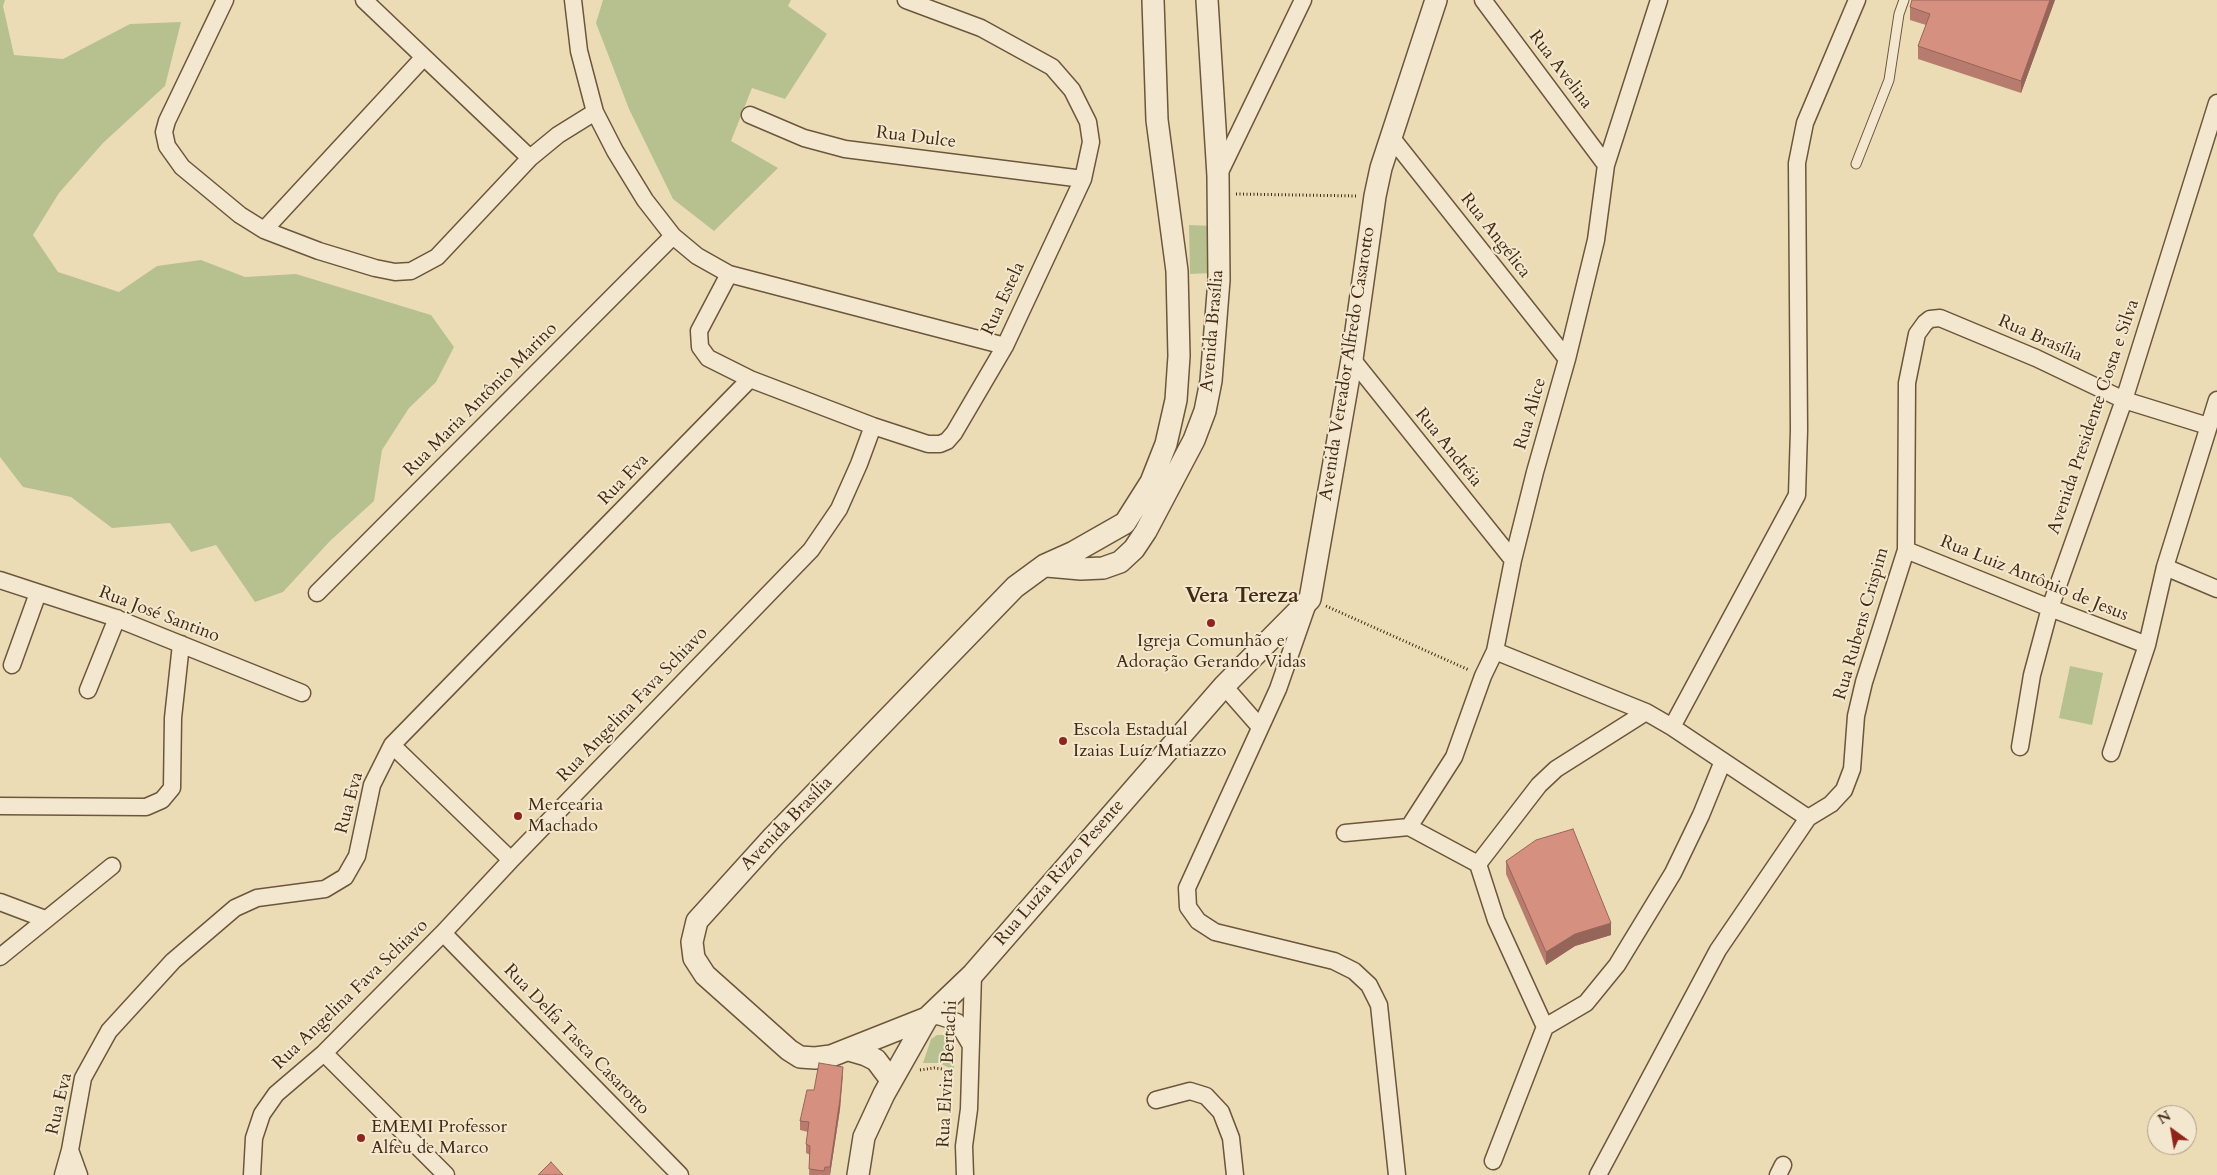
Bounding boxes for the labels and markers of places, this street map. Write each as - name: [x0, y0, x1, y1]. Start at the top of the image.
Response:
- marker: Igreja Comunhão e Adoração Gerando Vidas: [1205, 617, 1217, 629]
- place label: Igreja Comunhão e Adoração Gerando Vidas: [1116, 631, 1306, 674]
- place label: Escola Estadual Izaias Luíz Matiazzo: [1073, 720, 1226, 762]
- marker: Escola Estadual Izaias Luíz Matiazzo: [1057, 735, 1069, 747]
- place label: Mercearia Machado: [528, 795, 603, 838]
- marker: Mercearia Machado: [512, 810, 524, 822]
- place label: EMEMI Professor Alfeu de Marco: [371, 1117, 507, 1160]
- marker: EMEMI Professor Alfeu de Marco: [355, 1132, 367, 1144]

